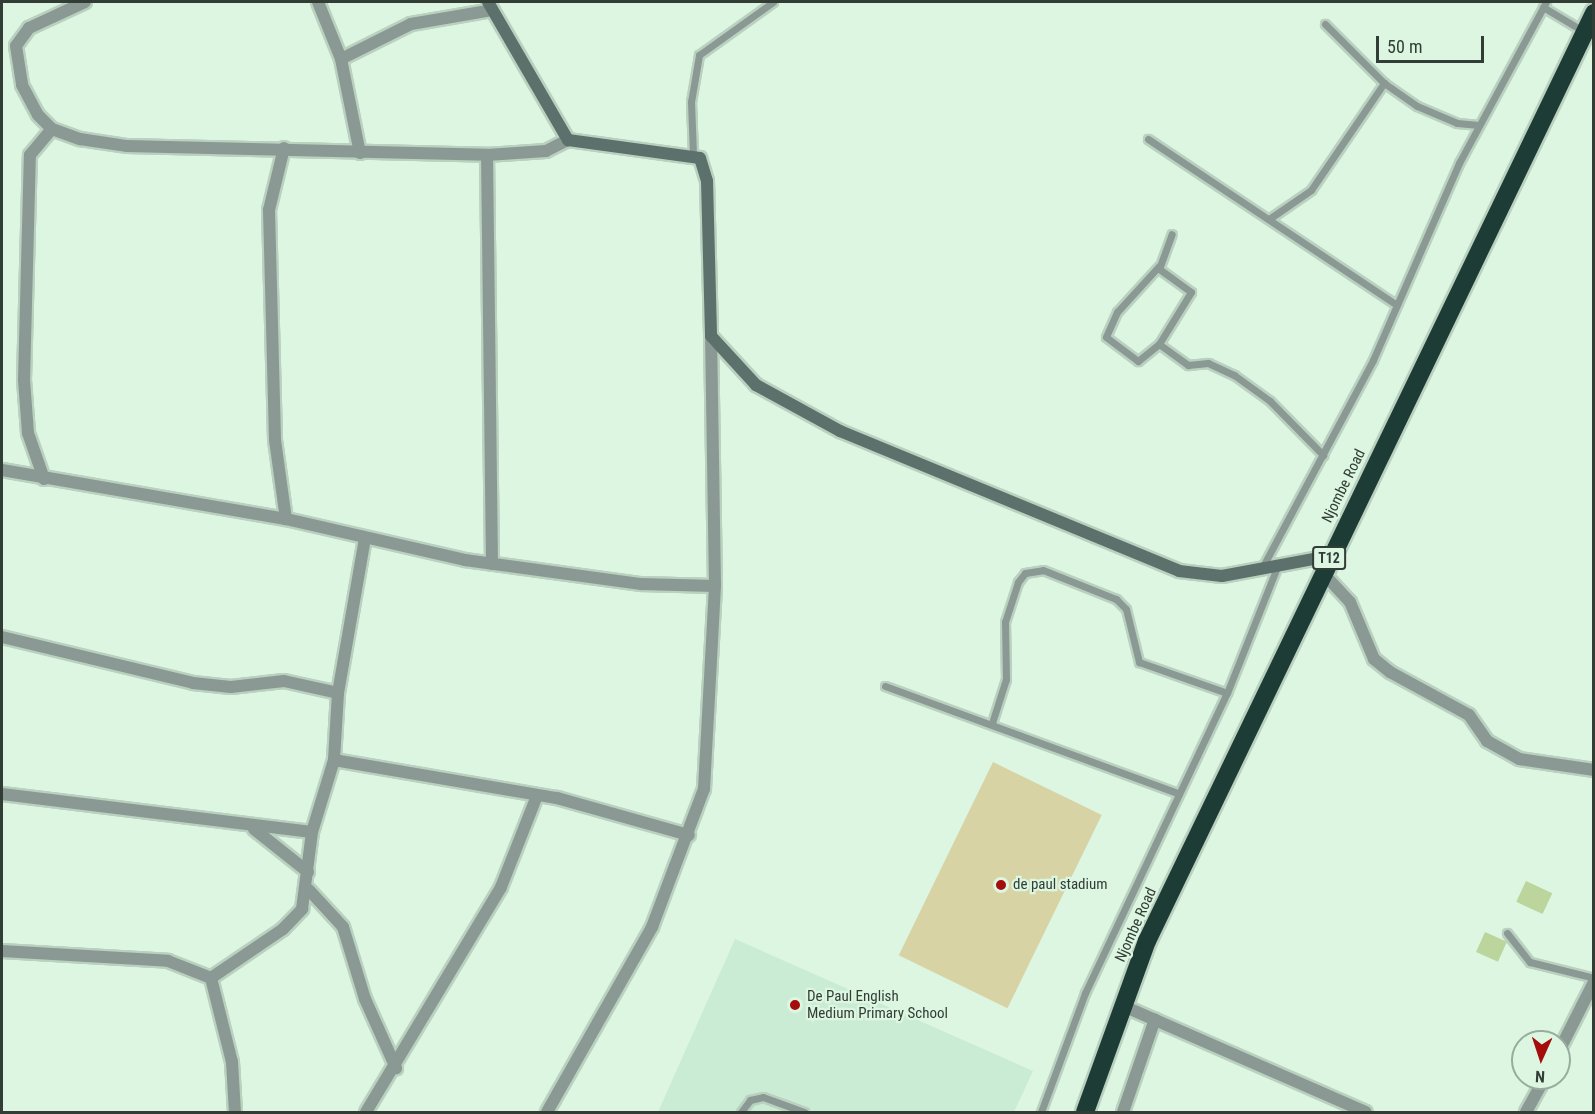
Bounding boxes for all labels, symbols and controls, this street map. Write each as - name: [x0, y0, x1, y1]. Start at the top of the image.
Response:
- scale bar: [1379, 24, 1487, 62]
- text: 50 m: [1387, 36, 1422, 57]
- street label: Njombe Road: [1318, 446, 1370, 526]
- road number: T12: [1311, 547, 1347, 569]
- place label: de paul stadium: [1013, 876, 1108, 894]
- marker: de paul stadium: [994, 878, 1008, 892]
- street label: Njombe Road: [1112, 885, 1160, 965]
- place label: De Paul English Medium Primary School: [807, 987, 948, 1022]
- marker: De Paul English Medium Primary School: [788, 998, 802, 1012]
- north arrow: [1511, 1030, 1571, 1090]
- text: N: [1535, 1067, 1546, 1086]

